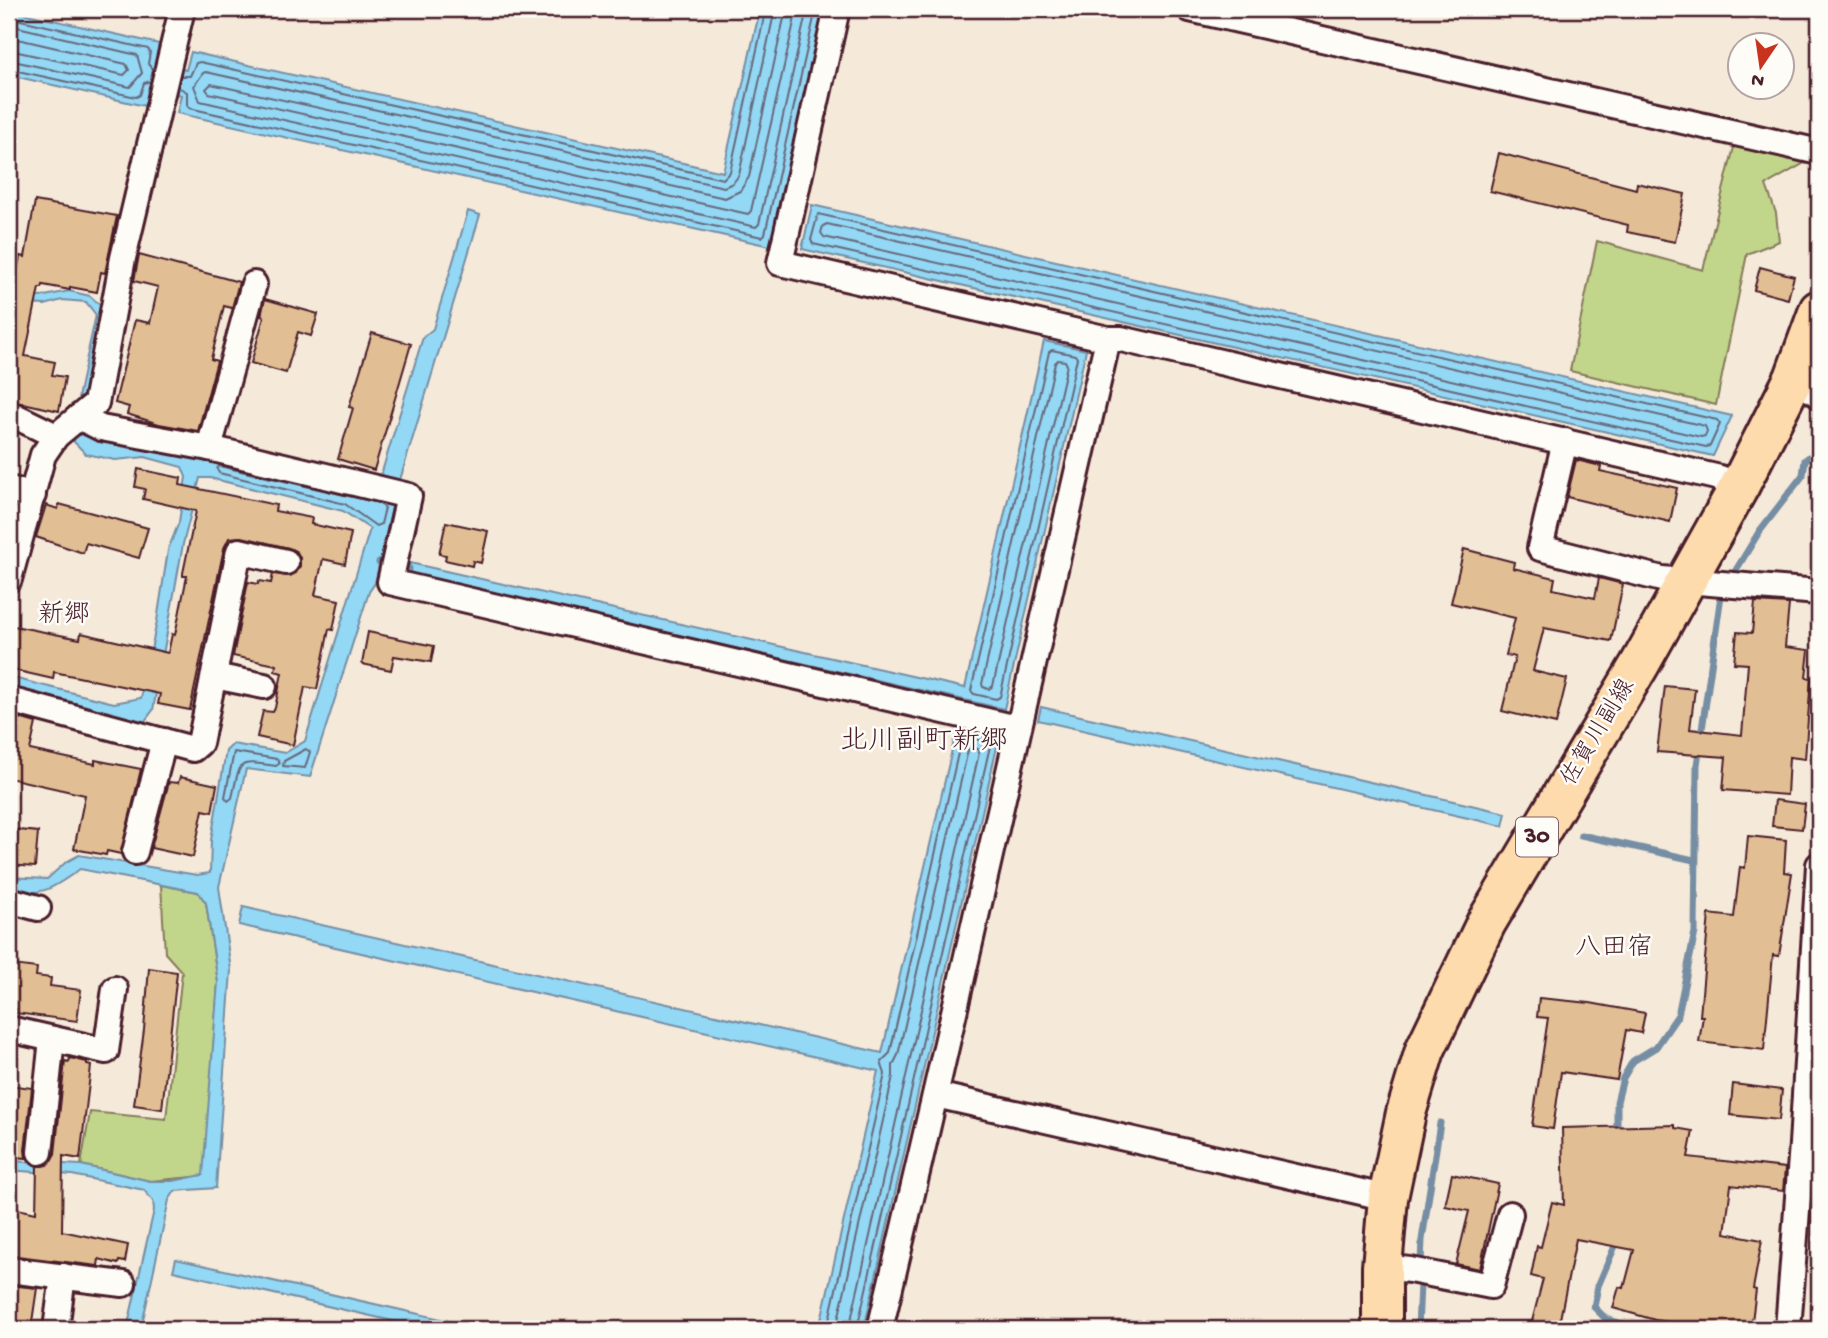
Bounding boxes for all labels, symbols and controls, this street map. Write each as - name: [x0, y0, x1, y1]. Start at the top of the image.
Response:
- north arrow: [1727, 32, 1797, 102]
- text: N: [1749, 67, 1767, 92]
- district label: 新郷: [38, 600, 90, 632]
- street label: 佐賀川副線: [1555, 674, 1642, 792]
- district label: 北川副町新郷: [840, 725, 1008, 759]
- road number: 30: [1516, 818, 1558, 856]
- district label: 八田宿: [1575, 933, 1653, 965]

